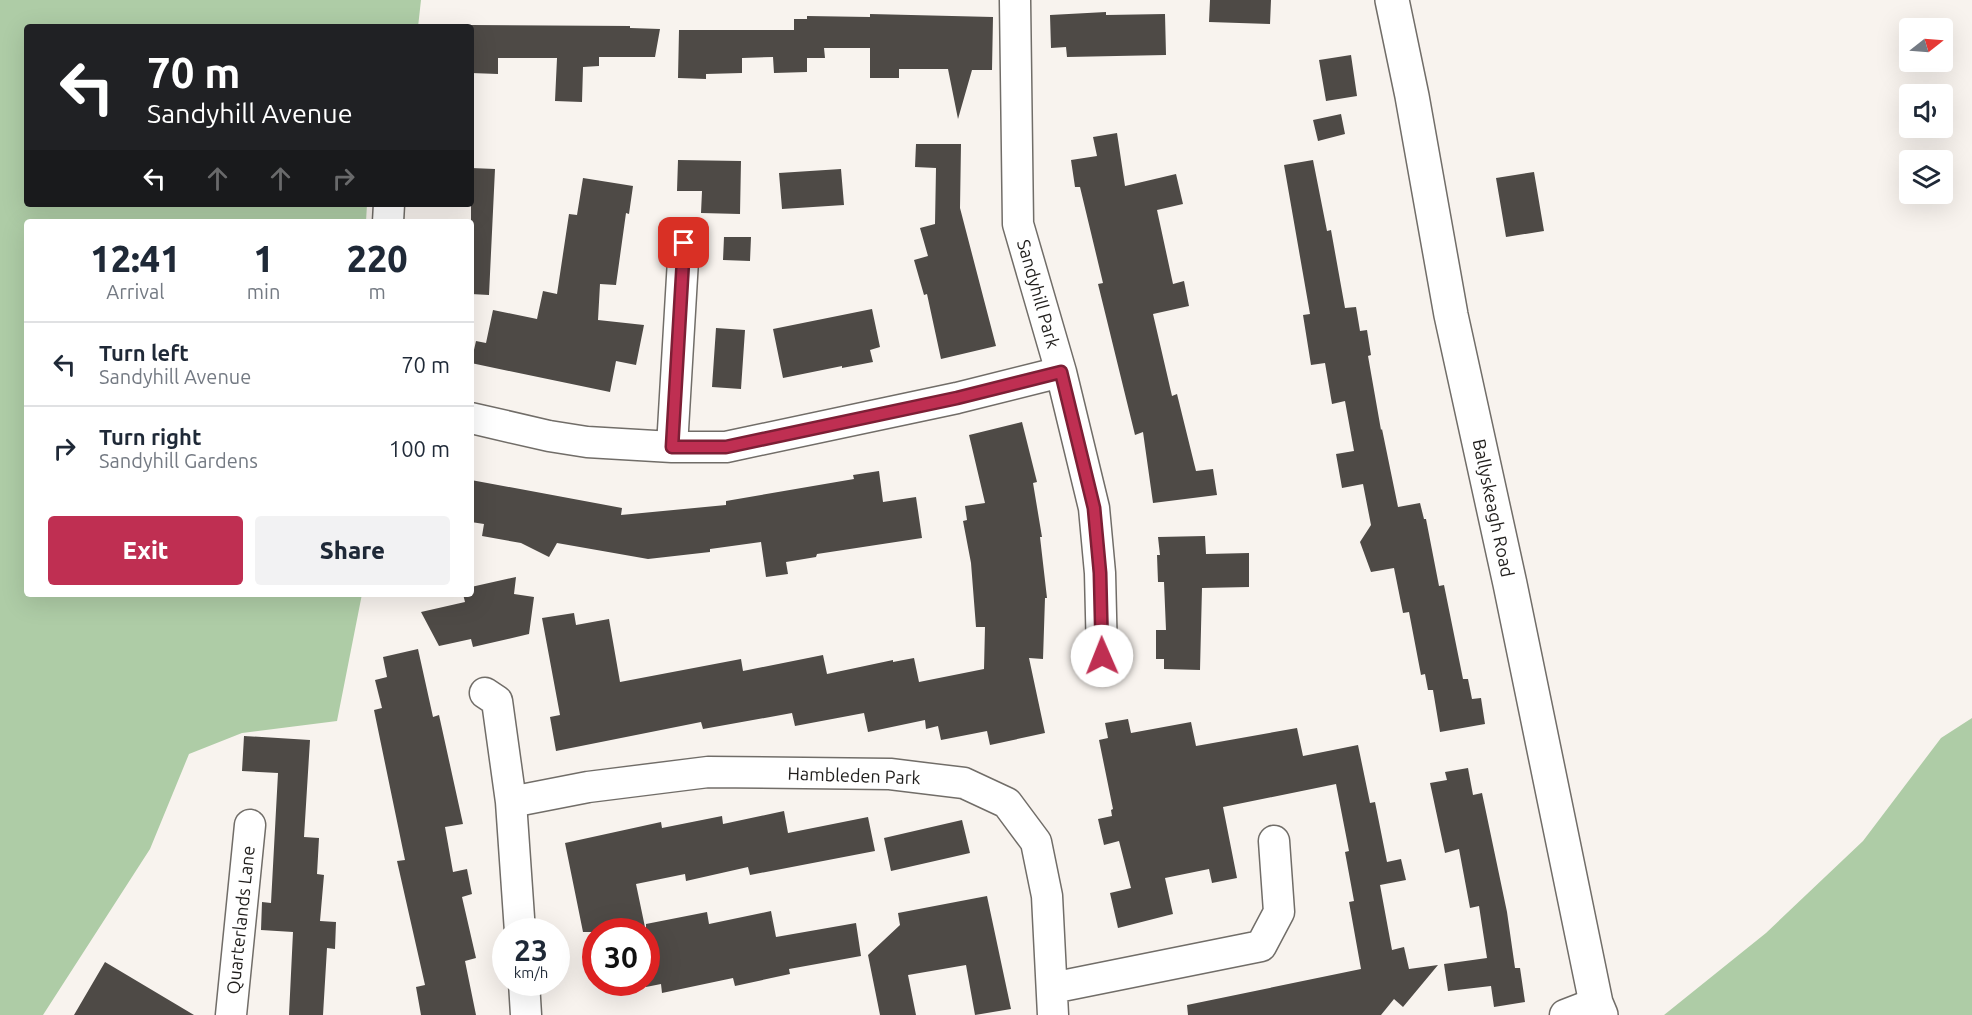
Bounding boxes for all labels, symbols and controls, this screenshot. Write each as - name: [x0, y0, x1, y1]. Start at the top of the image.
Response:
- north arrow: [1899, 18, 1953, 72]
- map controls: [1899, 18, 1953, 204]
- icon: left: [48, 48, 126, 126]
- text: 70 m: [147, 49, 241, 96]
- button: sound: [1899, 84, 1953, 138]
- text: Sandyhill Avenue: [147, 98, 353, 128]
- button: layers: [1899, 150, 1953, 204]
- icon: left: [138, 162, 171, 195]
- icon: ahead: [201, 162, 234, 195]
- icon: ahead: [264, 162, 297, 195]
- icon: right: [327, 162, 360, 195]
- pin: [658, 217, 709, 268]
- icon: arrive: [667, 226, 700, 259]
- street label: Sandyhill Park: [1014, 237, 1064, 350]
- text: 12:41: [90, 238, 180, 279]
- text: 1: [253, 238, 274, 279]
- text: 220: [347, 238, 408, 279]
- text: Arrival: [106, 280, 165, 303]
- text: min: [247, 280, 280, 303]
- text: m: [369, 280, 386, 303]
- text: Turn left: [99, 340, 189, 365]
- icon: left: [48, 348, 81, 381]
- text: 70 m: [401, 352, 450, 377]
- text: Sandyhill Avenue: [99, 365, 251, 388]
- text: Turn right: [99, 424, 201, 449]
- icon: right: [48, 432, 81, 465]
- text: 100 m: [389, 436, 450, 461]
- street label: Ballyskeagh Road: [1470, 437, 1518, 579]
- text: Sandyhill Gardens: [99, 449, 258, 472]
- button: Exit: [48, 516, 243, 585]
- button: Share: [255, 516, 450, 585]
- position arrow: [1070, 624, 1134, 688]
- street label: Hambleden Park: [787, 763, 921, 787]
- street label: Quarterlands Lane: [222, 845, 259, 995]
- speed limit sign: 30: [582, 918, 660, 996]
- text: 23: [514, 933, 548, 967]
- text: km/h: [514, 964, 548, 981]

